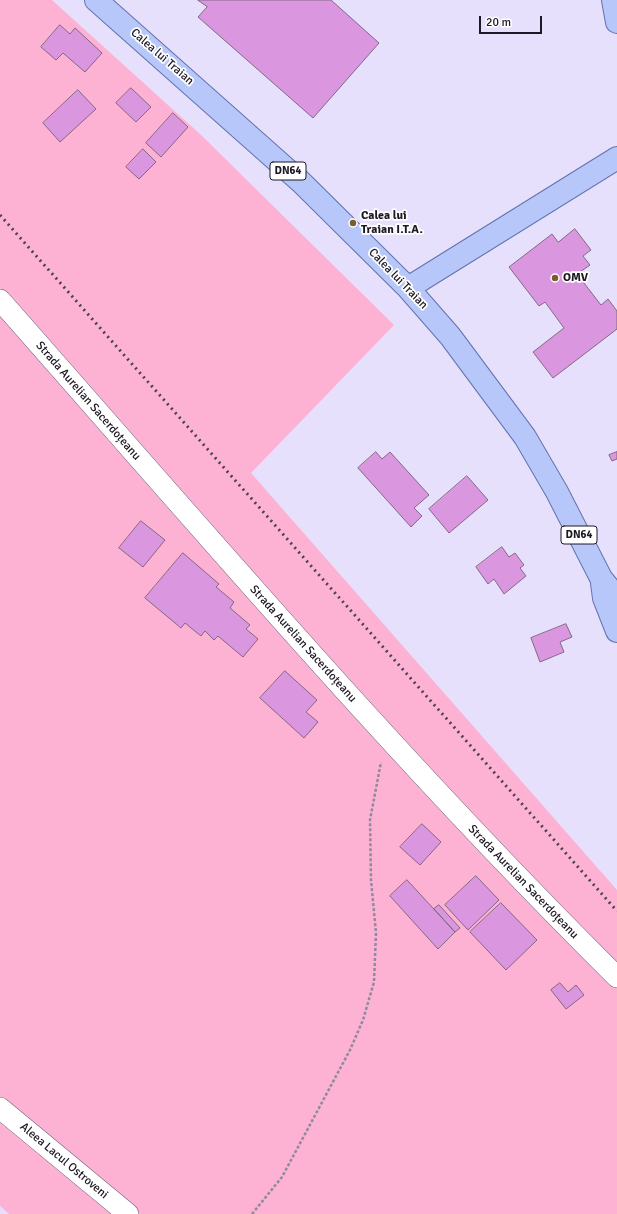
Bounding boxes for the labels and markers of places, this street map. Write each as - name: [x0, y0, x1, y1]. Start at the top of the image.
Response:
- place label: Calea lui Traian I.T.A.: [361, 209, 423, 237]
- marker: Calea lui Traian I.T.A.: [348, 218, 358, 228]
- place label: OMV: [563, 271, 588, 285]
- marker: OMV: [550, 273, 560, 283]

